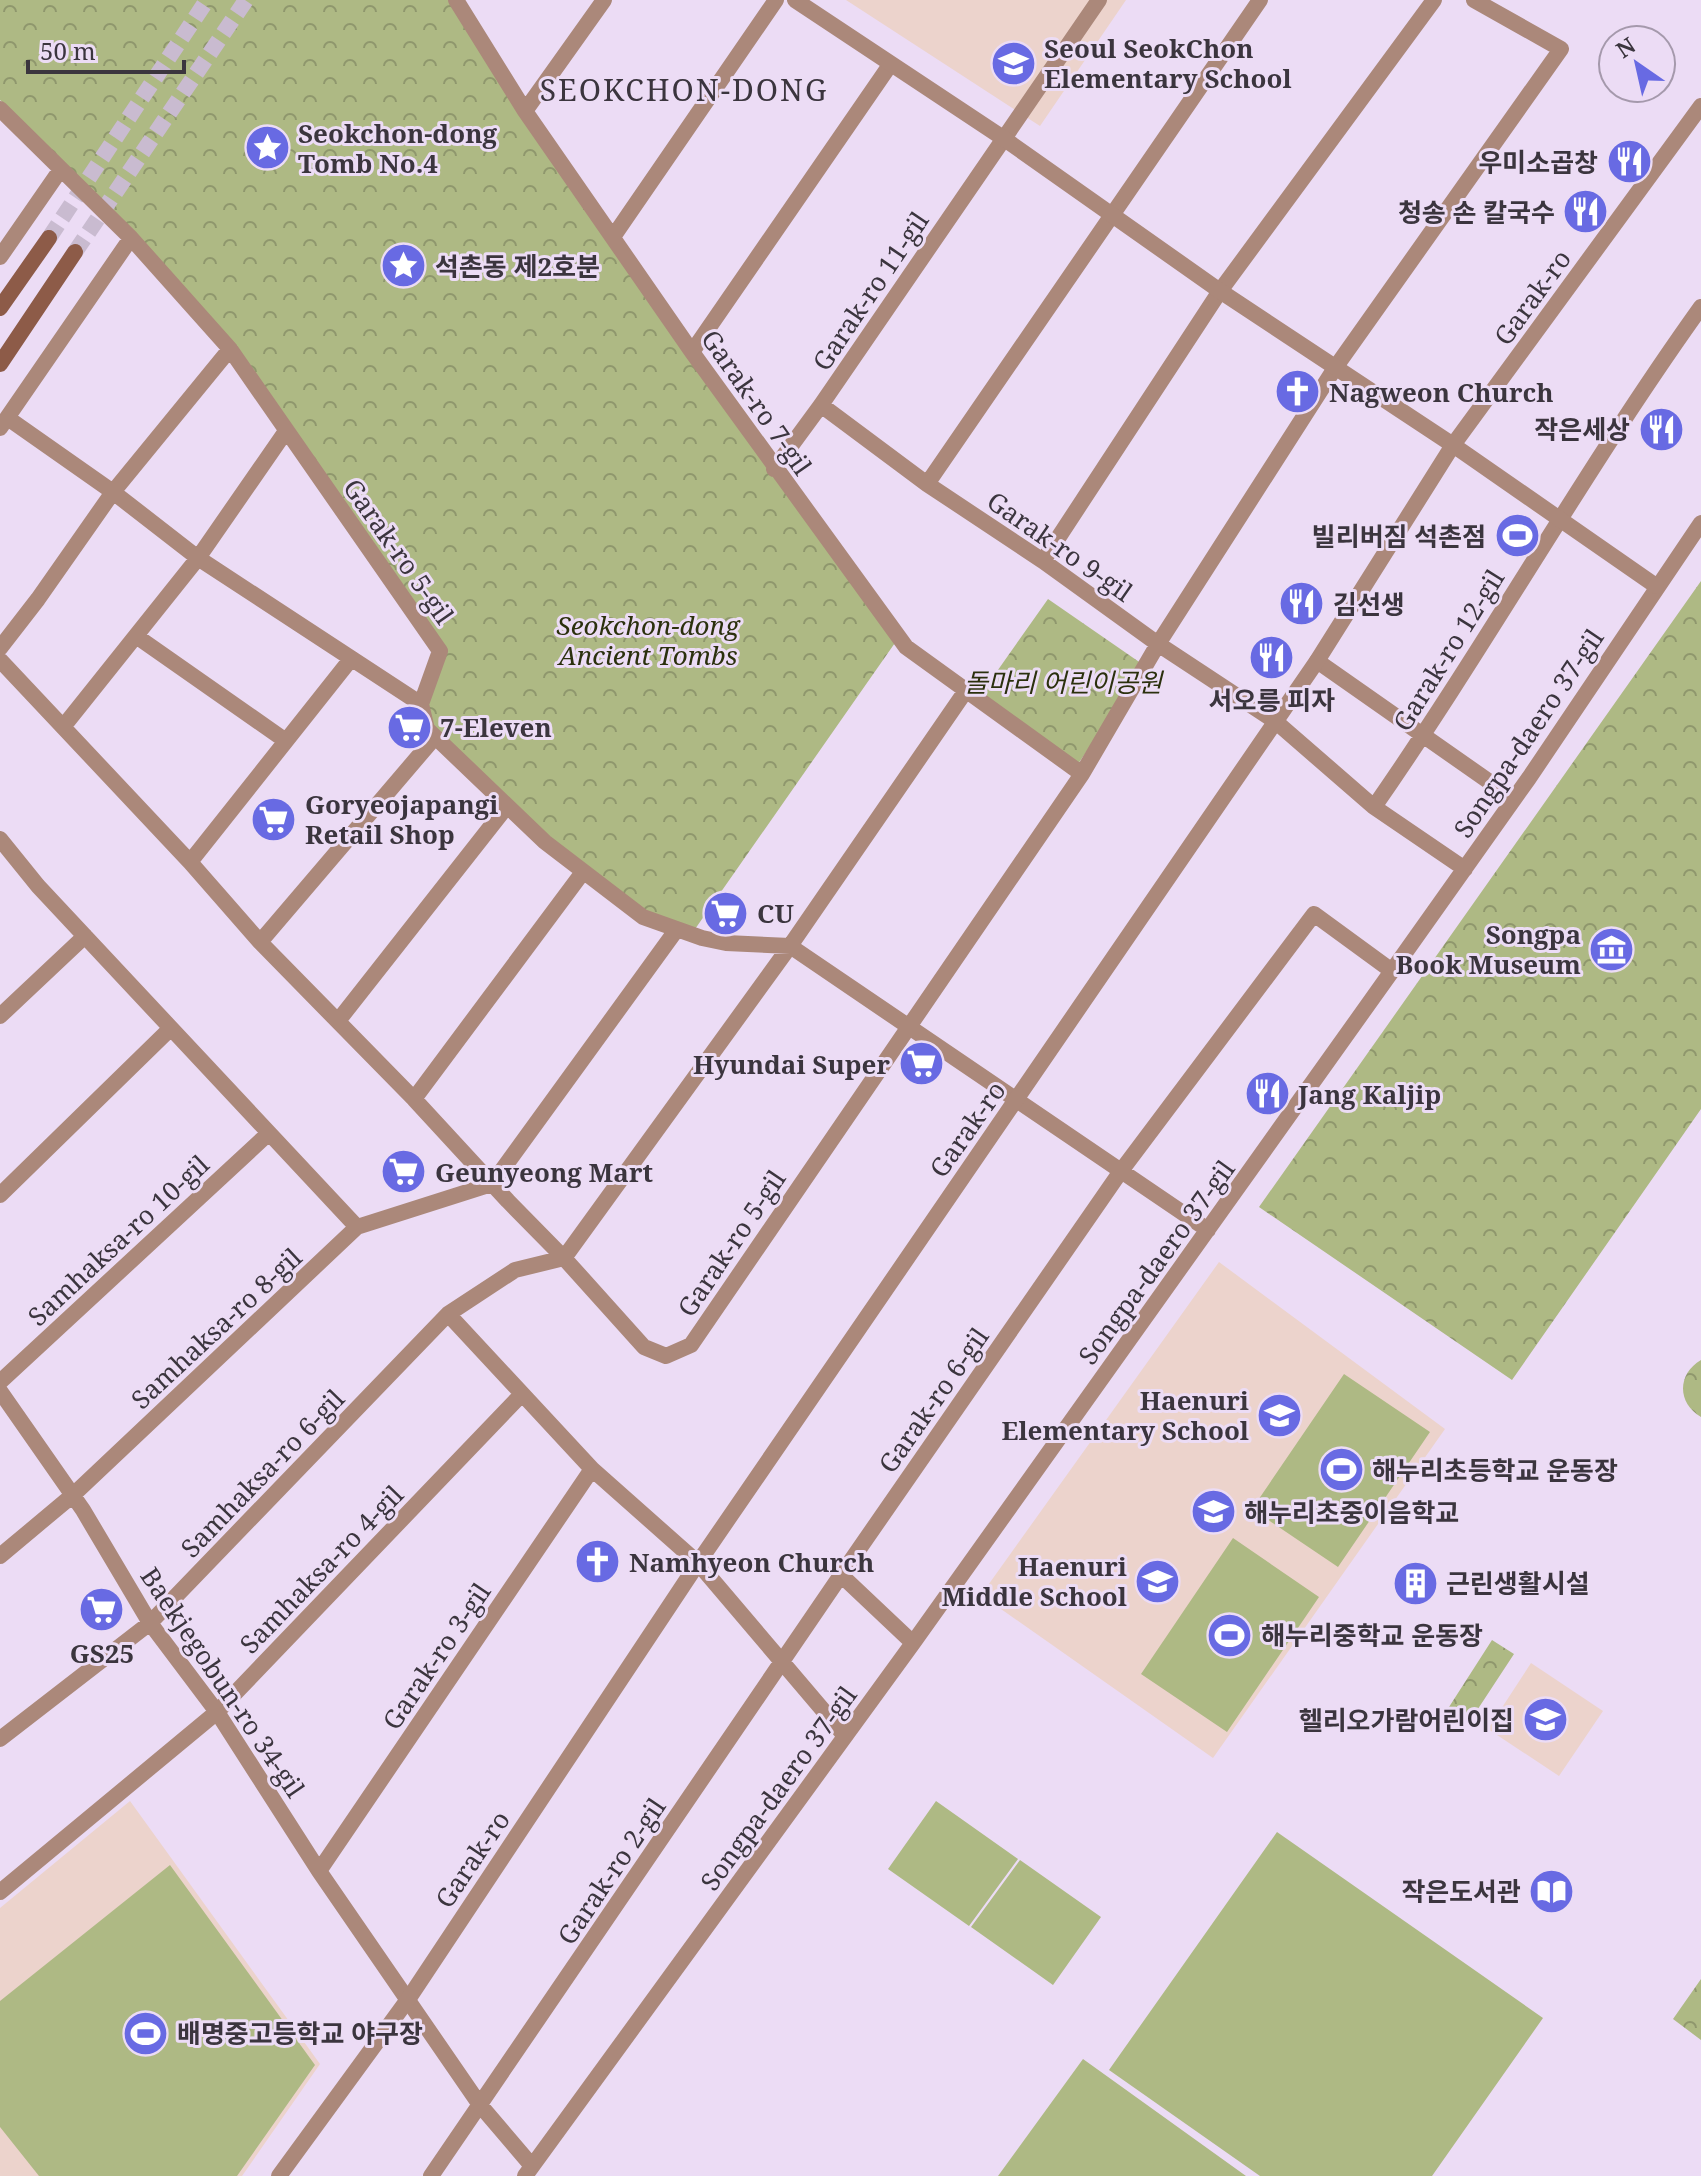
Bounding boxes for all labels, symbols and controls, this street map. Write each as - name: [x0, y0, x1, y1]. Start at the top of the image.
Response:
- scale bar: [28, 24, 184, 74]
- north arrow: [1597, 24, 1677, 104]
- text: N: [1610, 29, 1641, 64]
- place label: Seoul SeokChon Elementary School: [1044, 30, 1292, 96]
- text: 50 m: [40, 34, 96, 67]
- school or university icon: Seoul SeokChon Elementary School: [989, 39, 1037, 87]
- district label: SEOKCHON-DONG: [540, 69, 828, 110]
- place label: Seokchon-dong Tomb No.4: [298, 115, 498, 181]
- place icon: Seokchon-dong Tomb No.4: [243, 124, 291, 172]
- restaurant icon: 우미소곱창: [1605, 138, 1653, 186]
- place label: 우미소곱창: [1478, 144, 1598, 180]
- restaurant icon: 청송 손 칼국수: [1562, 188, 1610, 236]
- place label: 청송 손 칼국수: [1398, 194, 1555, 230]
- street label: Garak-ro 11-gil: [804, 205, 936, 377]
- place icon: 석촌동 제2호분: [380, 242, 428, 290]
- street label: Garak-ro: [1485, 242, 1579, 352]
- place label: 석촌동 제2호분: [435, 248, 600, 284]
- street label: Garak-ro 7-gil: [694, 322, 820, 482]
- church icon: Nagweon Church: [1274, 368, 1322, 416]
- place label: Nagweon Church: [1329, 374, 1554, 410]
- restaurant icon: 작은세상: [1637, 405, 1685, 453]
- place label: 작은세상: [1534, 411, 1630, 447]
- street label: Garak-ro 5-gil: [336, 471, 462, 631]
- street label: Garak-ro 9-gil: [980, 483, 1140, 609]
- sports icon: 빌리버짐 석촌점: [1493, 512, 1541, 560]
- place label: 빌리버짐 석촌점: [1312, 518, 1486, 554]
- street label: Garak-ro 12-gil: [1384, 562, 1512, 738]
- restaurant icon: 김선생: [1278, 580, 1326, 628]
- place label: 김선생: [1333, 586, 1405, 622]
- park label: Seokchon-dong Ancient Tombs: [556, 607, 741, 673]
- street label: Songpa-daero 37-gil: [1445, 622, 1611, 844]
- restaurant icon: 서오릉 피자: [1248, 633, 1296, 681]
- park label: 돌마리 어린이공원: [964, 664, 1164, 700]
- place label: 서오릉 피자: [1209, 682, 1335, 718]
- supermarket icon: 7-Eleven: [385, 703, 433, 751]
- place label: 7-Eleven: [440, 709, 552, 745]
- place label: Goryeojapangi Retail Shop: [305, 786, 498, 852]
- supermarket icon: Goryeojapangi Retail Shop: [250, 795, 298, 843]
- supermarket icon: CU: [702, 889, 750, 937]
- place label: CU: [757, 895, 794, 931]
- place label: Songpa Book Museum: [1396, 916, 1581, 982]
- museum icon: Songpa Book Museum: [1588, 925, 1636, 973]
- supermarket icon: Hyundai Super: [897, 1040, 945, 1088]
- place label: Hyundai Super: [693, 1046, 890, 1082]
- restaurant icon: Jang Kaljip: [1243, 1070, 1291, 1118]
- street label: Garak-ro: [921, 1074, 1013, 1184]
- place label: Jang Kaljip: [1297, 1076, 1441, 1112]
- street label: Samhaksa-ro 10-gil: [20, 1146, 216, 1334]
- supermarket icon: Geunyeong Mart: [380, 1148, 428, 1196]
- street label: Songpa-daero 37-gil: [1070, 1152, 1242, 1372]
- place label: Geunyeong Mart: [435, 1154, 654, 1190]
- street label: Garak-ro 5-gil: [669, 1163, 793, 1323]
- street label: Samhaksa-ro 8-gil: [123, 1239, 309, 1417]
- street label: Garak-ro 6-gil: [870, 1320, 996, 1480]
- street label: Samhaksa-ro 6-gil: [172, 1381, 352, 1565]
- place label: Haenuri Elementary School: [1001, 1382, 1249, 1448]
- school or university icon: Haenuri Elementary School: [1256, 1391, 1304, 1439]
- sports icon: 해누리초등학교 운동장: [1317, 1446, 1365, 1494]
- place label: 해누리초등학교 운동장: [1372, 1452, 1618, 1488]
- street label: Samhaksa-ro 4-gil: [231, 1477, 411, 1661]
- school or university icon: 해누리초중이음학교: [1189, 1488, 1237, 1536]
- place label: 해누리초중이음학교: [1244, 1494, 1459, 1530]
- church icon: Namhyeon Church: [574, 1538, 622, 1586]
- place label: Namhyeon Church: [629, 1544, 874, 1580]
- place label: Haenuri Middle School: [941, 1548, 1127, 1614]
- school or university icon: Haenuri Middle School: [1134, 1557, 1182, 1605]
- building icon: 근린생활시설: [1391, 1559, 1439, 1607]
- street label: Baekjegobun-ro 34-gil: [133, 1560, 313, 1804]
- place label: 근린생활시설: [1446, 1565, 1590, 1601]
- street label: Garak-ro 3-gil: [374, 1576, 498, 1736]
- supermarket icon: GS25: [78, 1586, 126, 1634]
- sports icon: 해누리중학교 운동장: [1206, 1611, 1254, 1659]
- place label: 해누리중학교 운동장: [1261, 1617, 1483, 1653]
- place label: GS25: [70, 1635, 134, 1671]
- street label: Songpa-daero 37-gil: [692, 1678, 864, 1898]
- school or university icon: 헬리오가람어린이집: [1521, 1696, 1569, 1744]
- place label: 헬리오가람어린이집: [1299, 1702, 1514, 1738]
- street label: Garak-ro 2-gil: [549, 1791, 673, 1951]
- street label: Garak-ro: [426, 1803, 518, 1915]
- library icon: 작은도서관: [1528, 1867, 1576, 1915]
- place label: 작은도서관: [1401, 1873, 1521, 1909]
- sports icon: 배명중고등학교 야구장: [122, 2009, 170, 2057]
- place label: 배명중고등학교 야구장: [177, 2015, 423, 2051]

